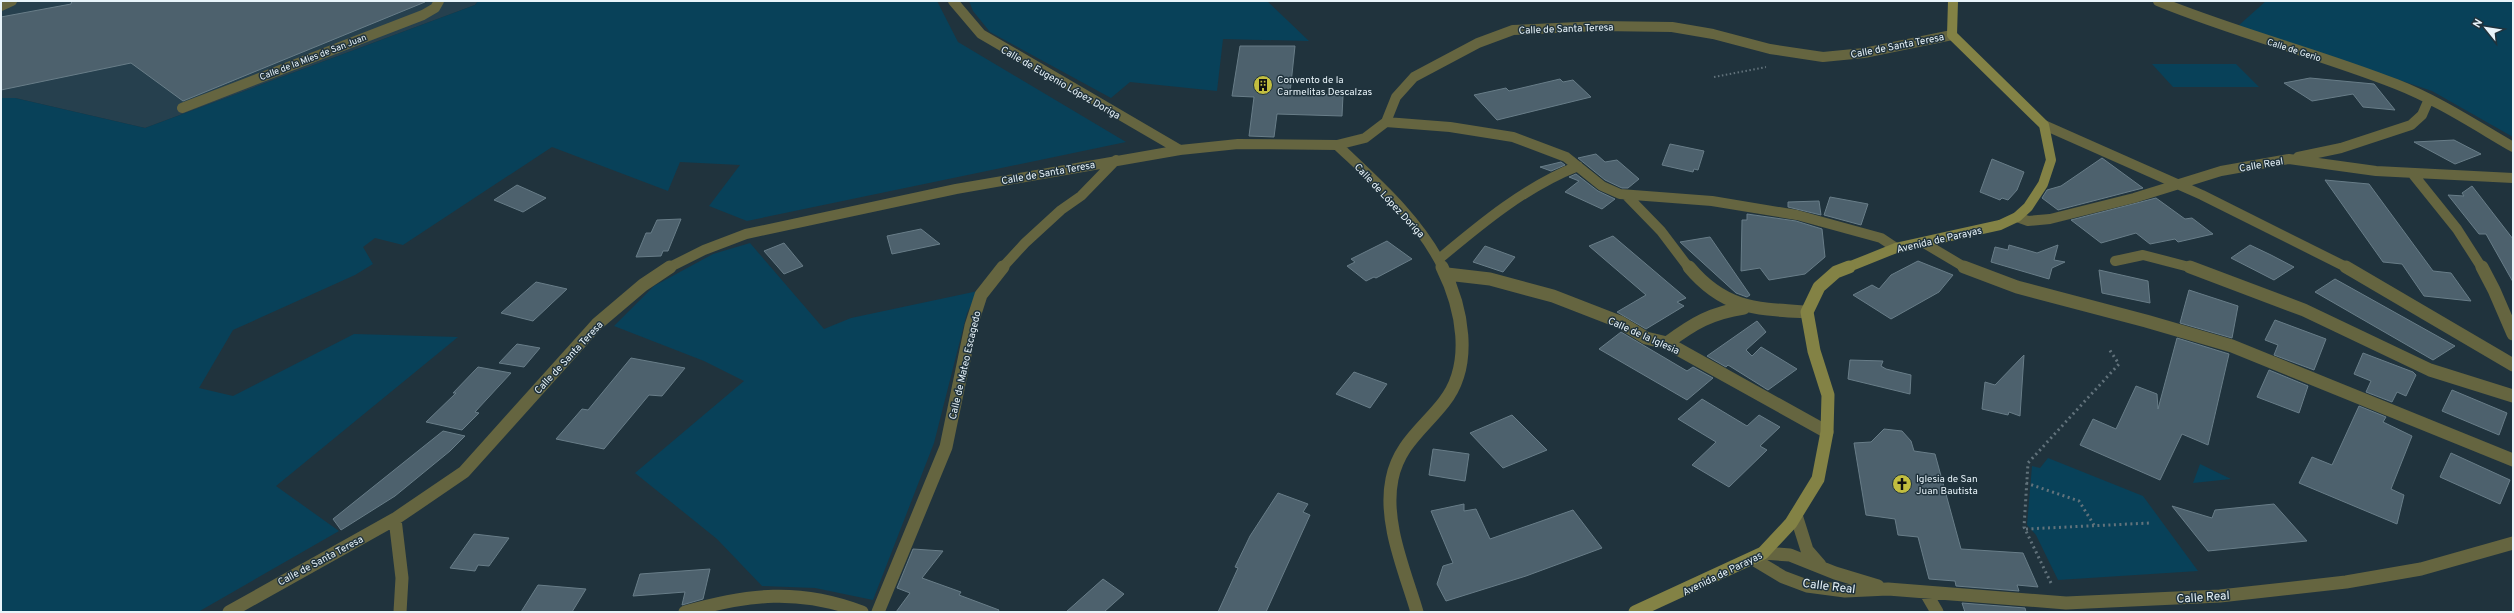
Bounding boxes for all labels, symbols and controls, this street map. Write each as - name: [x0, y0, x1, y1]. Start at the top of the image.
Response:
- north arrow: [2466, 8, 2506, 48]
- text: N: [2470, 17, 2486, 30]
- street label: Calle de Santa Teresa: [1518, 21, 1614, 38]
- street label: Calle de Santa Teresa: [1849, 31, 1945, 62]
- street label: Calle de la Mies de San Juan: [258, 32, 368, 83]
- street label: Calle de Gerio: [2265, 37, 2322, 64]
- street label: Calle de Eugenio López Doriga: [998, 44, 1122, 123]
- building icon: Convento de la Carmelitas Descalzas: [1252, 74, 1274, 96]
- place label: Convento de la Carmelitas Descalzas: [1277, 74, 1373, 99]
- street label: Calle Real: [2238, 155, 2284, 176]
- street label: Calle de Santa Teresa: [1000, 159, 1096, 188]
- street label: Calle de López Doriga: [1351, 161, 1427, 241]
- street label: Avenida de Parayas: [1895, 224, 1984, 257]
- street label: Calle de Mateo Escagedo: [947, 309, 984, 421]
- street label: Calle de la Iglesia: [1606, 315, 1681, 358]
- street label: Calle de Santa Teresa: [532, 319, 606, 397]
- church icon: Iglesia de San Juan Bautista: [1891, 473, 1913, 495]
- place label: Iglesia de San Juan Bautista: [1916, 473, 1978, 498]
- street label: Calle de Santa Teresa: [276, 533, 366, 589]
- street label: Avenida de Parayas: [1681, 549, 1765, 599]
- street label: Calle Real: [1802, 576, 1856, 598]
- street label: Calle Real: [2176, 588, 2230, 608]

